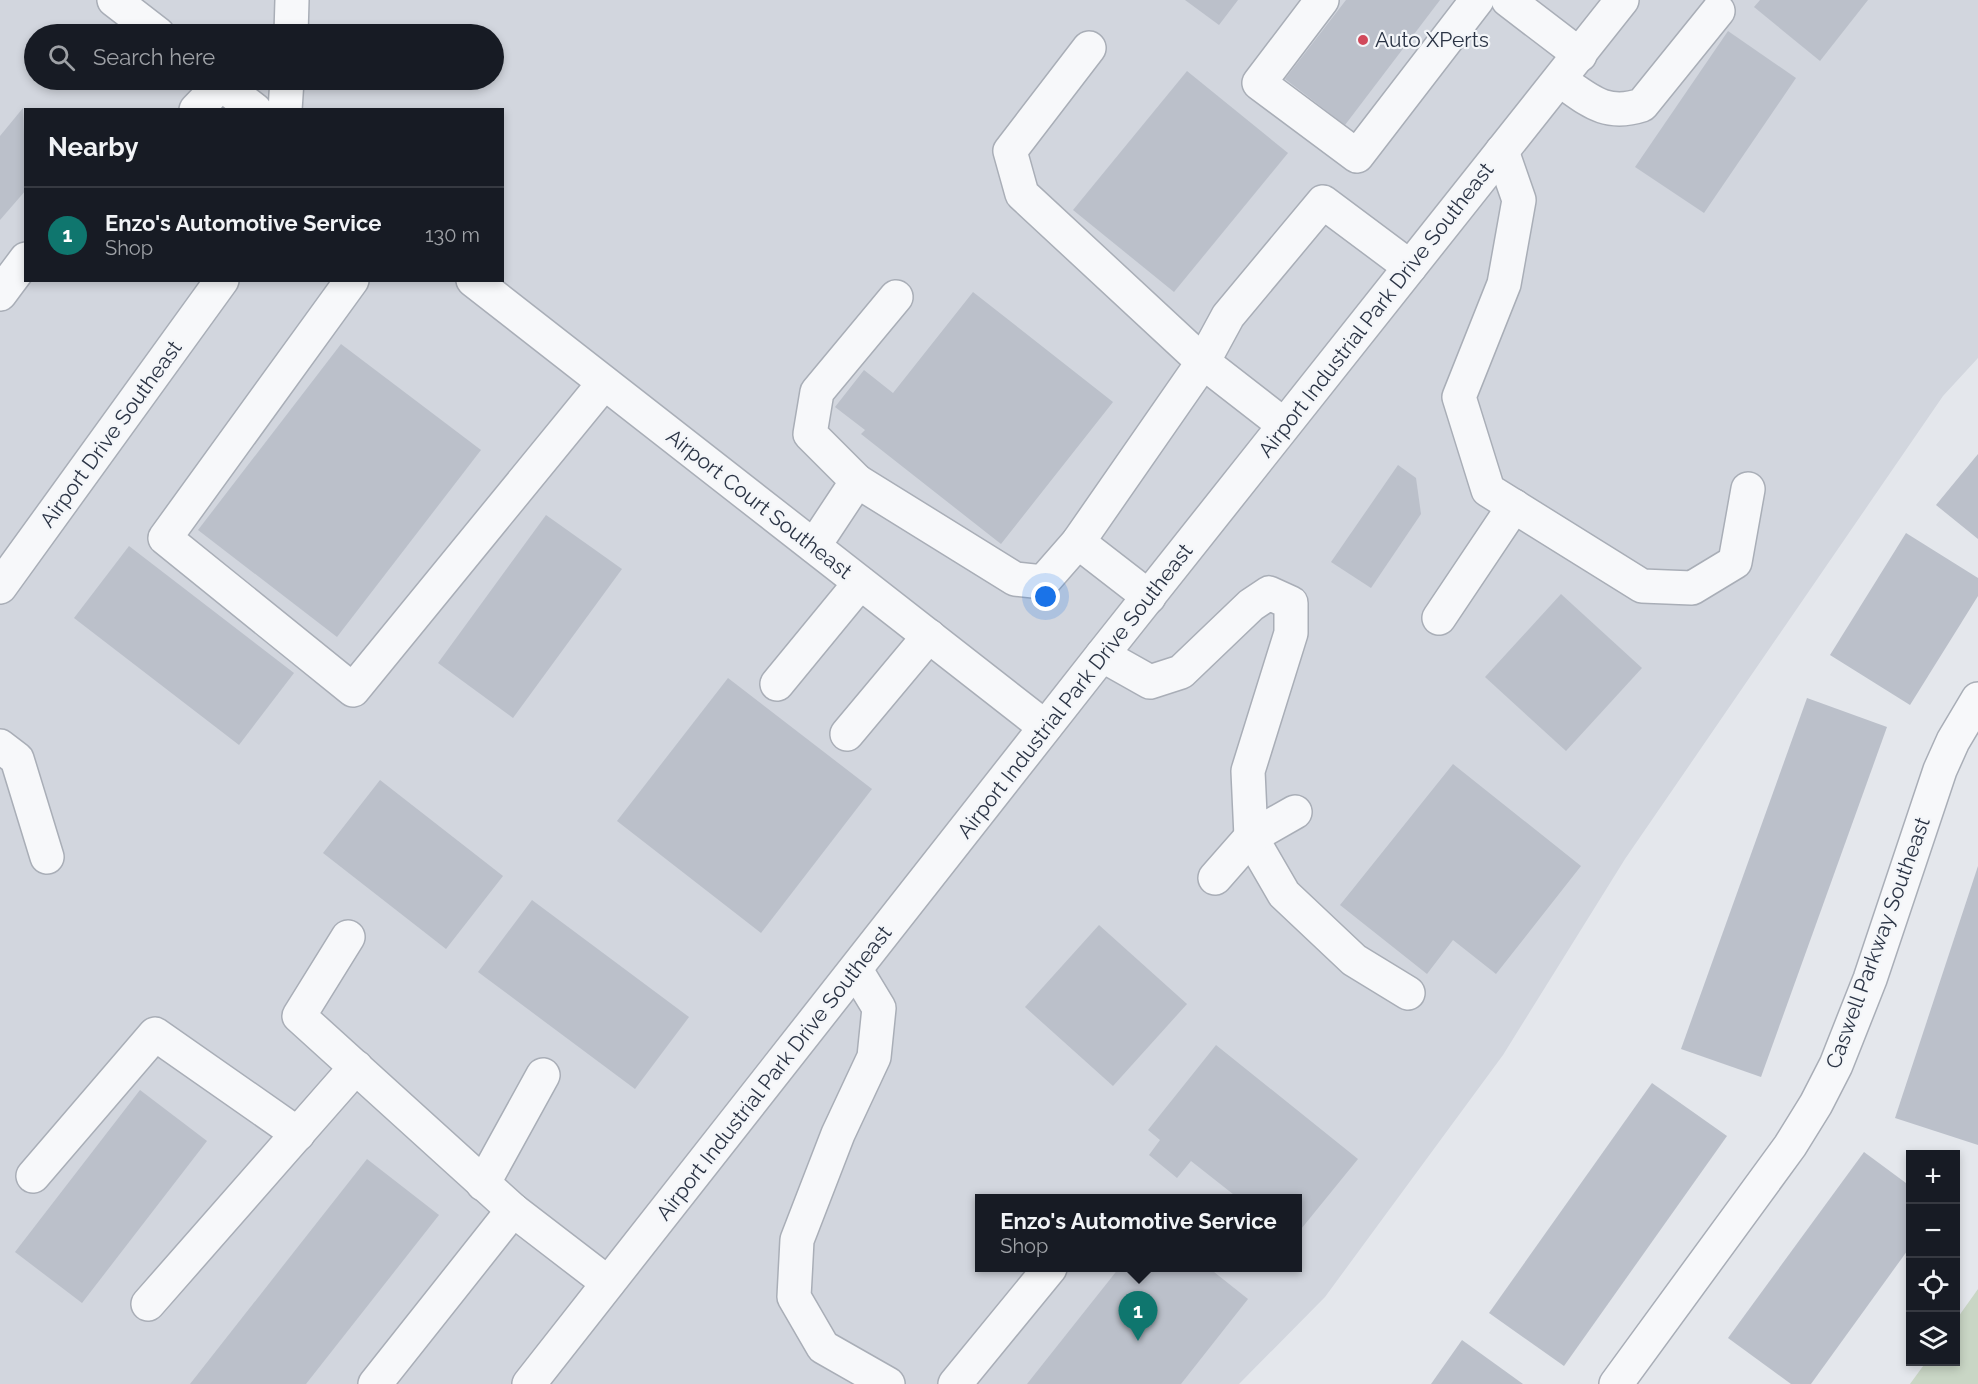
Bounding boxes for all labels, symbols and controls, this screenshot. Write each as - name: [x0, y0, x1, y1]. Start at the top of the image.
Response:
- search box: [24, 24, 504, 90]
- place label: Auto XPerts: [1375, 27, 1489, 52]
- marker: Auto XPerts: [1356, 33, 1370, 47]
- icon: search: [45, 41, 78, 74]
- text: Search here: [93, 44, 215, 70]
- text: Nearby: [48, 132, 138, 162]
- street label: Airport Industrial Park Drive Southeast: [1253, 157, 1498, 462]
- text: Enzo's Automotive Service: [105, 210, 381, 236]
- text: 1: [63, 223, 72, 247]
- text: 130 m: [425, 223, 480, 247]
- text: Shop: [105, 236, 153, 260]
- street label: Airport Drive Southeast: [34, 335, 187, 532]
- street label: Airport Court Southeast: [662, 423, 857, 584]
- street label: Airport Industrial Park Drive Southeast: [952, 538, 1197, 843]
- your location: [1031, 582, 1060, 611]
- street label: Caswell Parkway Southeast: [1820, 814, 1935, 1072]
- street label: Airport Industrial Park Drive Southeast: [651, 920, 896, 1225]
- map controls: [1906, 1150, 1960, 1366]
- button: +: [1906, 1150, 1960, 1204]
- popup: [975, 1194, 1302, 1272]
- button: −: [1906, 1204, 1960, 1258]
- text: Enzo's Automotive Service: [1000, 1208, 1277, 1234]
- text: Shop: [1000, 1234, 1048, 1258]
- button: locate: [1906, 1258, 1960, 1312]
- pin: 1: [1118, 1292, 1158, 1341]
- button: layers: [1906, 1312, 1960, 1366]

